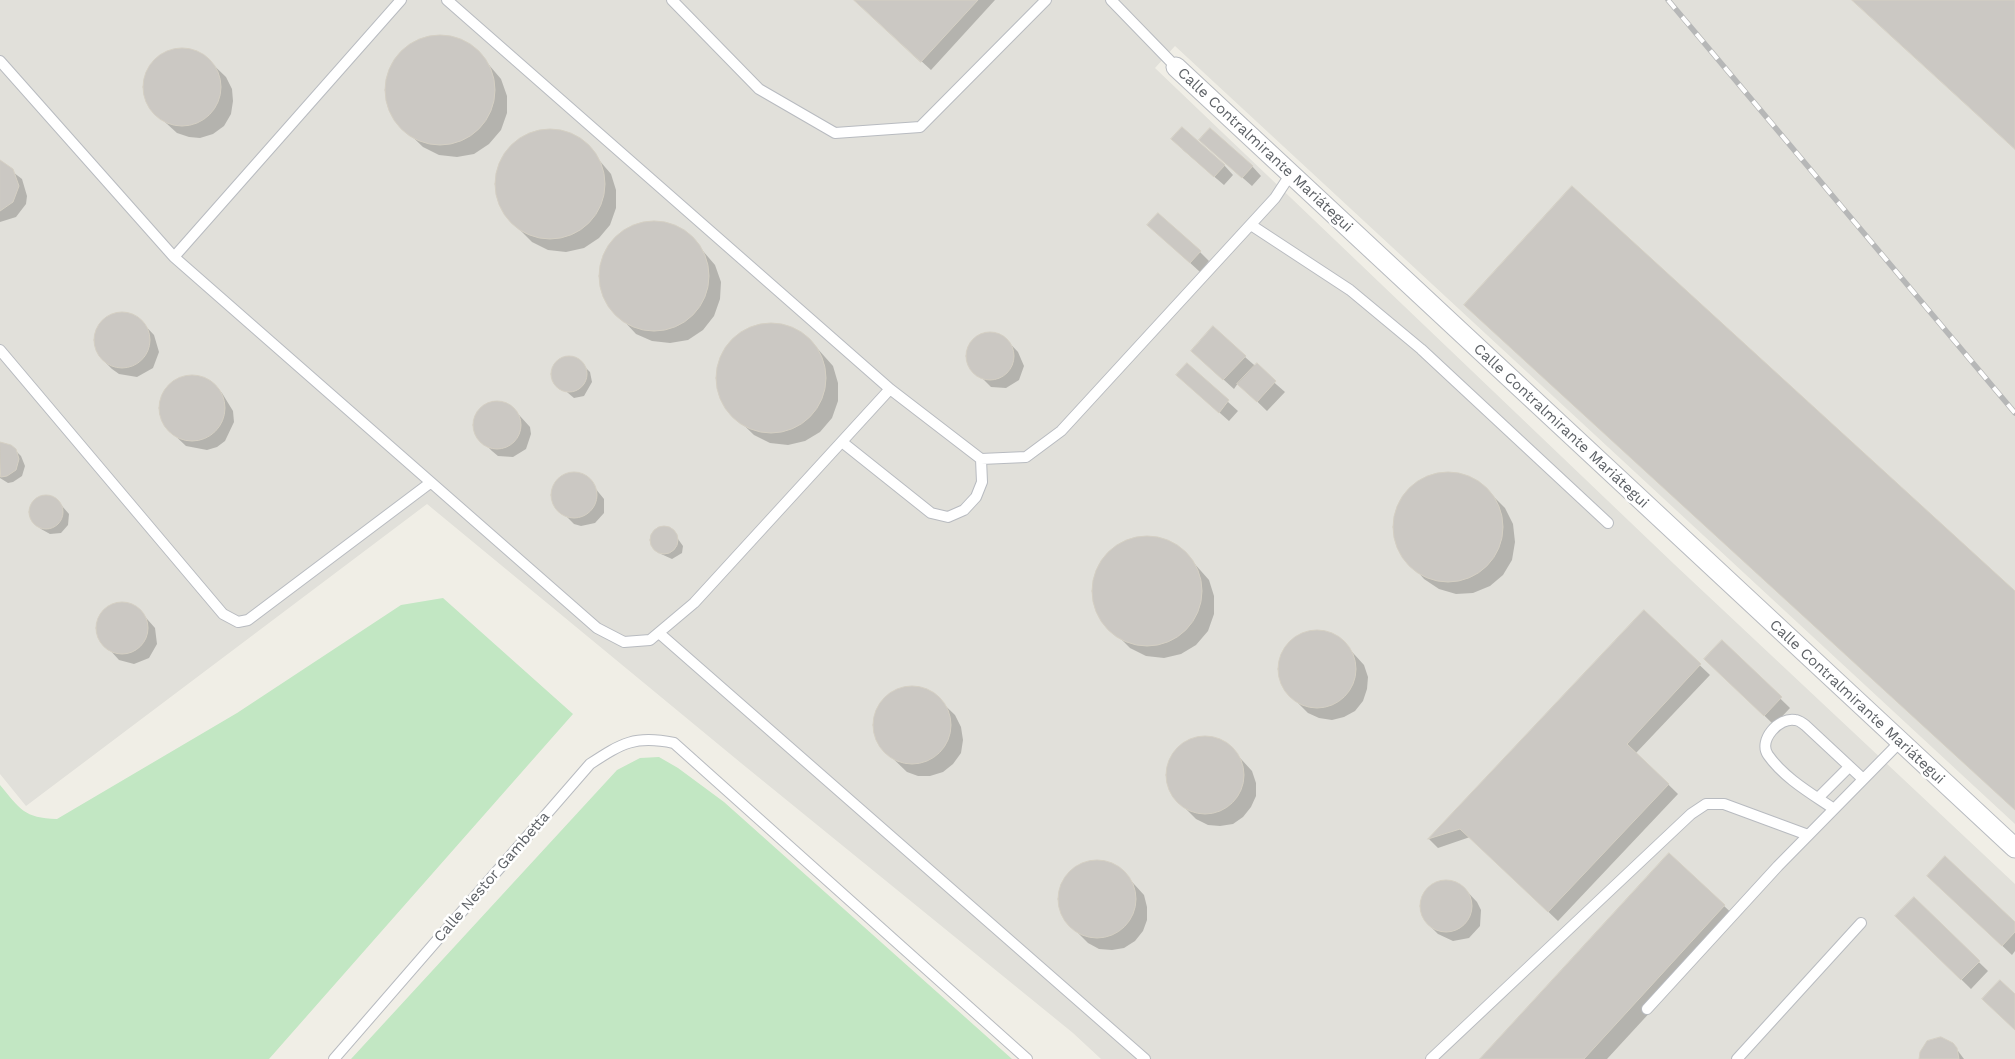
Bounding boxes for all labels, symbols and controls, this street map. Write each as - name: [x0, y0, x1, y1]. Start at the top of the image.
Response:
- street label: Calle Contralmirante Mariátegui: [1174, 64, 1356, 236]
- street label: Calle Contralmirante Mariátegui: [1470, 340, 1652, 512]
- street label: Calle Contralmirante Mariátegui: [1766, 616, 1948, 788]
- street label: Calle Nestor Gambetta: [430, 808, 554, 946]

